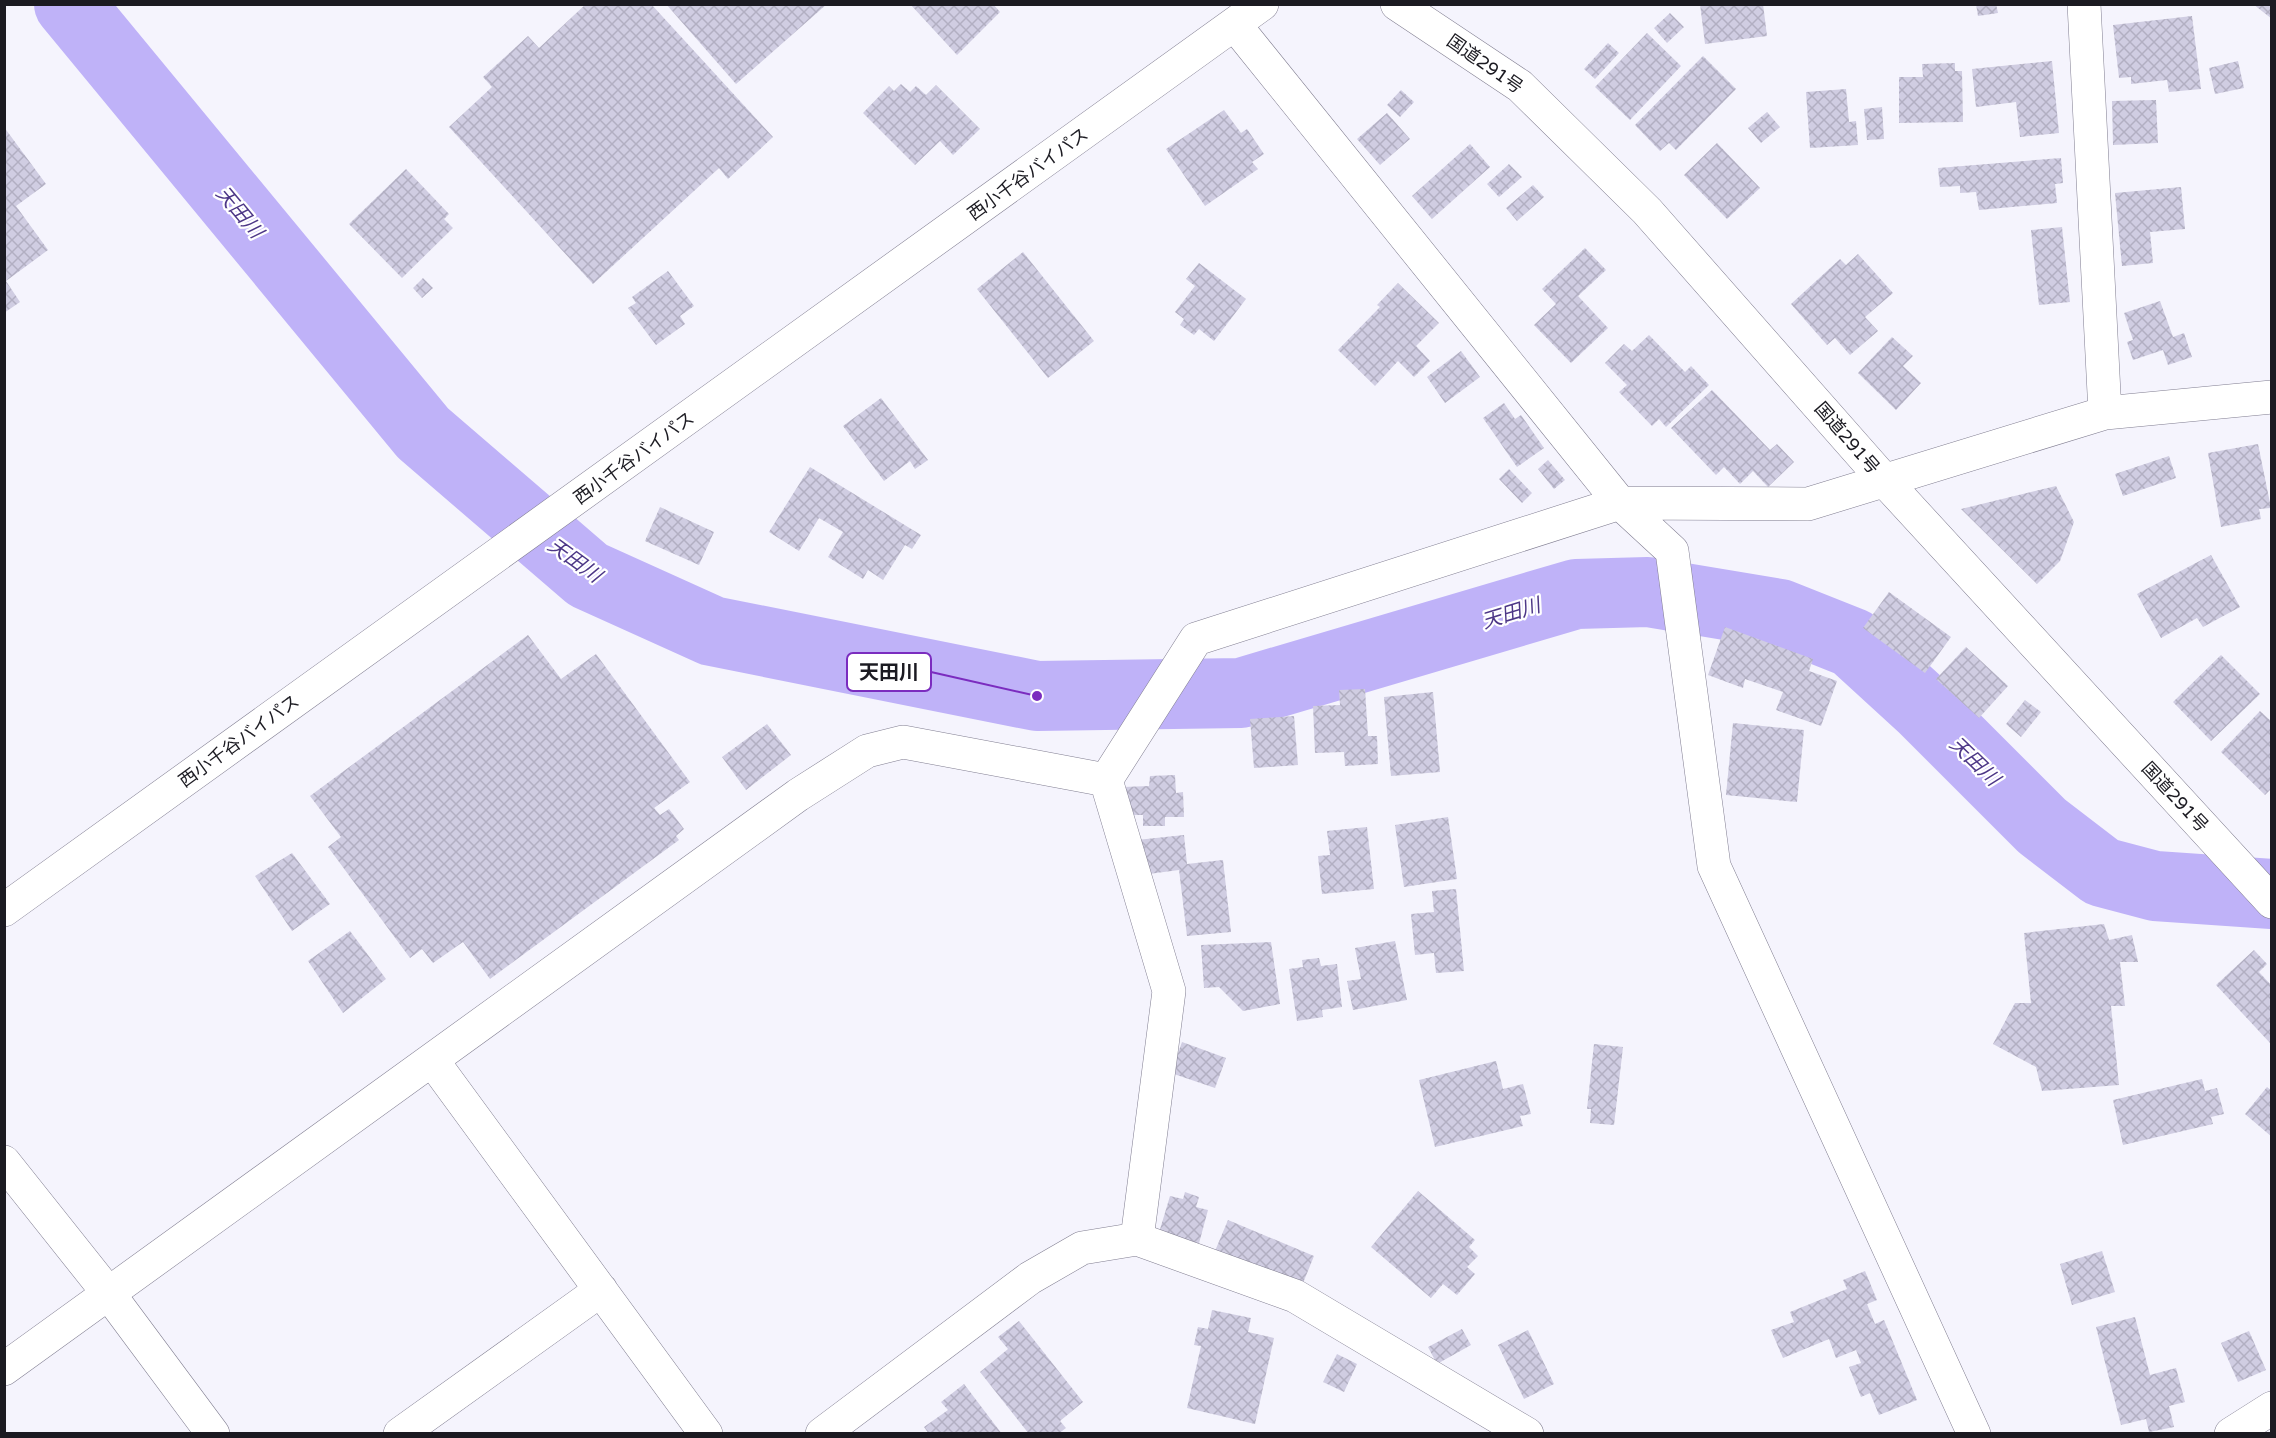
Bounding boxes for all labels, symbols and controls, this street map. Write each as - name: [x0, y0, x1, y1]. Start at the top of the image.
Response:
- street label: 国道291号: [1443, 30, 1527, 98]
- street label: 西小千谷バイパス: [963, 123, 1093, 225]
- water label: 天田川: [211, 182, 269, 245]
- street label: 国道291号: [1810, 398, 1884, 478]
- street label: 西小千谷バイパス: [569, 407, 699, 509]
- water label: 天田川: [543, 533, 607, 589]
- water label: 天田川: [1479, 593, 1545, 634]
- callout: 天田川: [847, 653, 931, 691]
- text: 天田川: [859, 661, 919, 685]
- street label: 西小千谷バイパス: [174, 690, 304, 792]
- water label: 天田川: [1944, 732, 2006, 793]
- street label: 国道291号: [2137, 757, 2213, 837]

